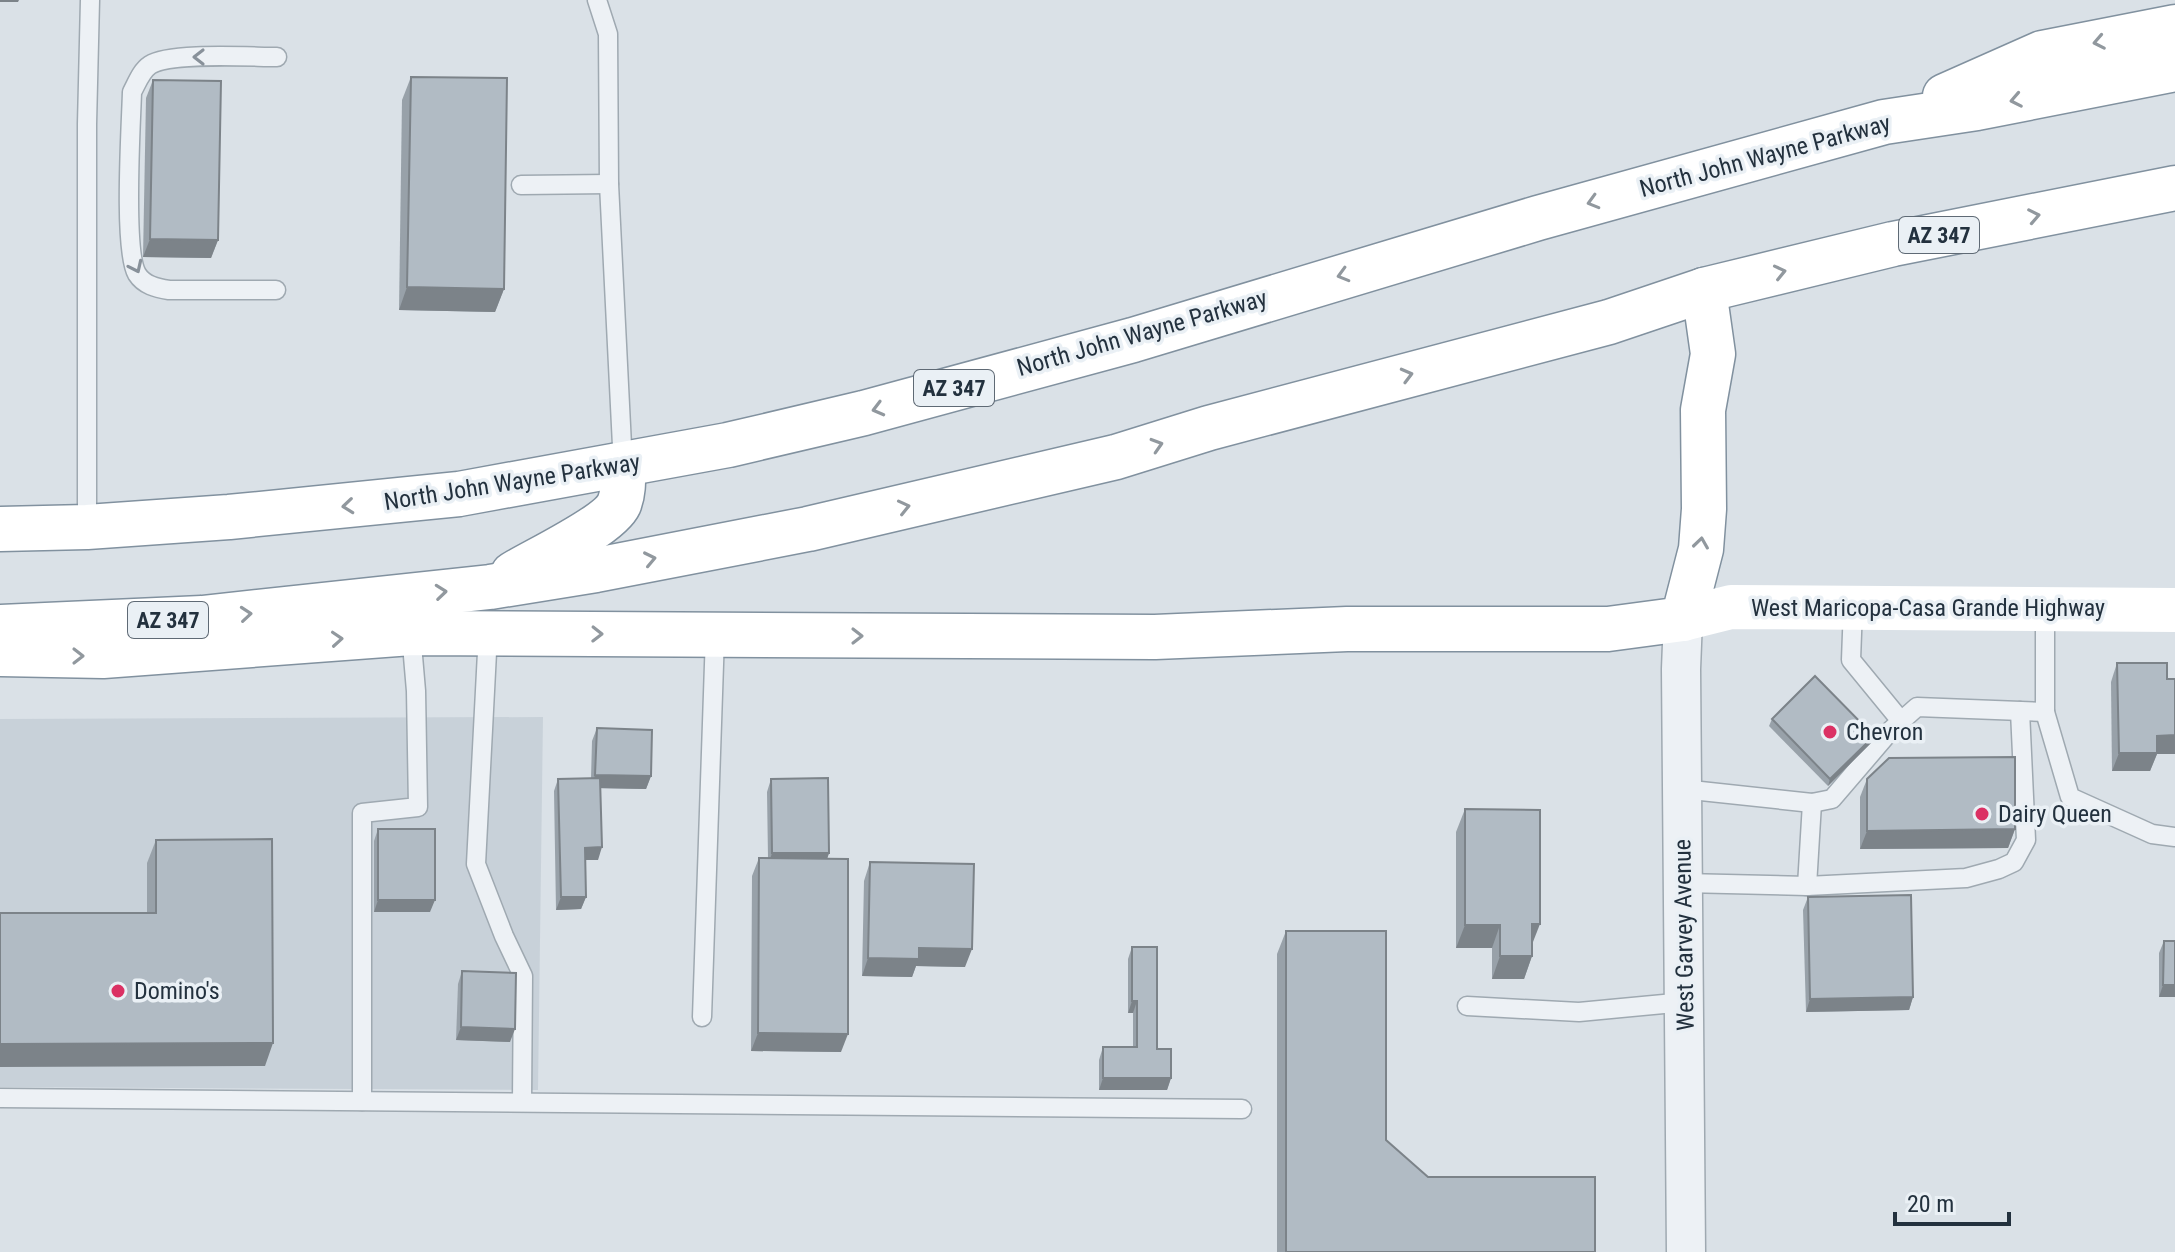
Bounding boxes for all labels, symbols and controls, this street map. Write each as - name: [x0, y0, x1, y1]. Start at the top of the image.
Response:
- one-way arrow: [2092, 33, 2106, 50]
- one-way arrow: [192, 48, 205, 66]
- one-way arrow: [2010, 91, 2023, 108]
- street label: North John Wayne Parkway: [1636, 109, 1894, 203]
- one-way arrow: [1586, 193, 1600, 210]
- one-way arrow: [2027, 208, 2041, 225]
- road number: AZ 347: [1899, 217, 1979, 253]
- one-way arrow: [126, 259, 142, 274]
- one-way arrow: [1773, 264, 1787, 281]
- one-way arrow: [1337, 266, 1351, 282]
- street label: North John Wayne Parkway: [1014, 284, 1270, 382]
- one-way arrow: [1399, 367, 1413, 384]
- road number: AZ 347: [914, 370, 994, 406]
- one-way arrow: [872, 400, 886, 416]
- one-way arrow: [1149, 438, 1163, 454]
- street label: North John Wayne Parkway: [382, 448, 642, 516]
- one-way arrow: [341, 498, 354, 515]
- one-way arrow: [897, 499, 911, 516]
- one-way arrow: [1692, 536, 1709, 550]
- one-way arrow: [642, 551, 656, 568]
- one-way arrow: [435, 584, 448, 601]
- street label: West Maricopa-Casa Grande Highway: [1751, 594, 2105, 622]
- road number: AZ 347: [128, 602, 208, 638]
- one-way arrow: [240, 606, 253, 623]
- one-way arrow: [591, 625, 604, 643]
- one-way arrow: [851, 627, 864, 645]
- one-way arrow: [331, 631, 344, 648]
- one-way arrow: [72, 647, 85, 665]
- place label: Chevron: [1846, 718, 1923, 746]
- marker: Chevron: [1821, 723, 1839, 741]
- place label: Dairy Queen: [1998, 800, 2112, 828]
- marker: Dairy Queen: [1973, 805, 1991, 823]
- street label: West Garvey Avenue: [1668, 839, 1700, 1031]
- place label: Domino's: [134, 977, 220, 1005]
- marker: Domino's: [109, 982, 127, 1000]
- scale bar: [1895, 1176, 2009, 1226]
- text: 20 m: [1907, 1190, 1954, 1218]

